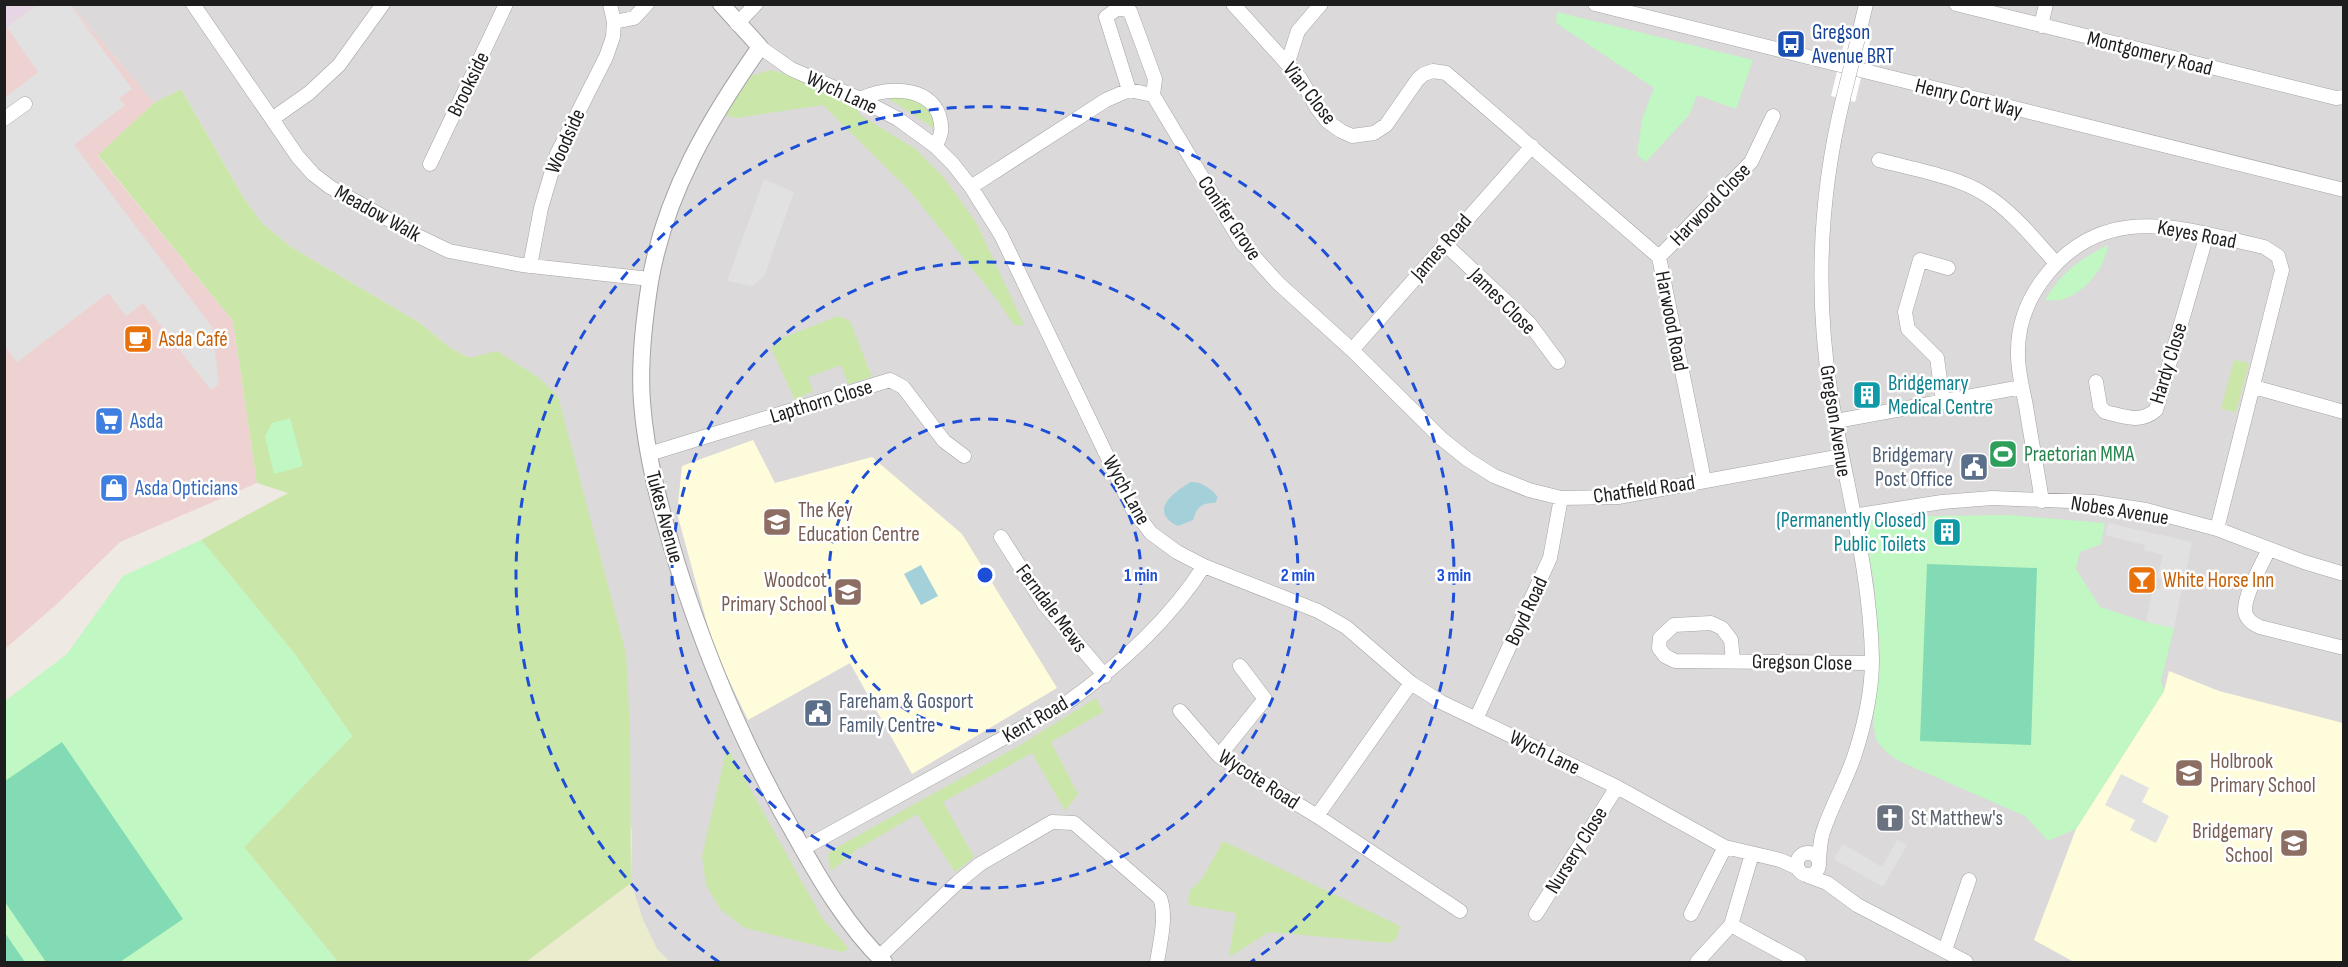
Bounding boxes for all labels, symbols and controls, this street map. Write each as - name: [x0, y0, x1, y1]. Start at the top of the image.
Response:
- place label: Gregson Avenue BRT: [1811, 20, 1894, 69]
- street label: Montgomery Road: [2085, 26, 2215, 81]
- bus stop icon: Gregson Avenue BRT: [1775, 28, 1807, 60]
- street label: Brookside: [442, 48, 495, 121]
- street label: Vian Close: [1277, 57, 1342, 130]
- street label: Wych Lane: [802, 65, 881, 120]
- street label: Henry Cort Way: [1913, 73, 2025, 124]
- street label: Woodside: [540, 105, 591, 177]
- street label: Harwood Close: [1665, 158, 1756, 251]
- street label: Conifer Grove: [1192, 171, 1267, 265]
- street label: Meadow Walk: [330, 180, 425, 247]
- street label: James Road: [1405, 209, 1477, 287]
- street label: Keyes Road: [2155, 215, 2238, 254]
- street label: James Close: [1463, 262, 1541, 340]
- street label: Harwood Road: [1650, 269, 1693, 373]
- street label: Hardy Close: [2144, 320, 2193, 407]
- cafe icon: Asda Café: [122, 323, 154, 355]
- place label: Asda Café: [158, 327, 228, 352]
- street label: Gregson Avenue: [1814, 363, 1857, 479]
- place label: Bridgemary Medical Centre: [1888, 371, 1993, 420]
- street label: Lapthorn Close: [767, 374, 875, 429]
- building icon: Bridgemary Medical Centre: [1851, 379, 1883, 411]
- supermarket icon: Asda: [93, 405, 125, 437]
- place label: Asda: [129, 409, 163, 434]
- sports icon: Praetorian MMA: [1987, 438, 2019, 470]
- place label: Praetorian MMA: [2024, 442, 2135, 467]
- place label: Bridgemary Post Office: [1872, 443, 1953, 492]
- street label: Wych Lane: [1097, 451, 1156, 529]
- public building icon: Bridgemary Post Office: [1958, 451, 1990, 483]
- street label: Tukes Avenue: [640, 468, 689, 566]
- street label: Chatfield Road: [1592, 470, 1696, 509]
- shop icon: Asda Opticians: [98, 472, 130, 504]
- place label: Asda Opticians: [134, 476, 238, 501]
- street label: Nobes Avenue: [2069, 490, 2171, 531]
- place label: The Key Education Centre: [798, 498, 920, 547]
- school or university icon: The Key Education Centre: [761, 506, 793, 538]
- place label: (Permanently Closed) Public Toilets: [1776, 508, 1926, 557]
- building icon: (Permanently Closed) Public Toilets: [1931, 516, 1963, 548]
- street label: Ferndale Mews: [1010, 559, 1093, 657]
- bar icon: White Horse Inn: [2126, 564, 2158, 596]
- centre of rings: [975, 565, 995, 585]
- text: 1 min: [1124, 565, 1158, 586]
- text: 2 min: [1281, 565, 1315, 586]
- text: 3 min: [1437, 565, 1471, 586]
- place label: Woodcot Primary School: [721, 568, 827, 617]
- place label: White Horse Inn: [2163, 568, 2274, 593]
- street label: Boyd Road: [1500, 573, 1553, 650]
- school or university icon: Woodcot Primary School: [832, 576, 864, 608]
- street label: Gregson Close: [1752, 649, 1852, 676]
- place label: Fareham & Gosport Family Centre: [839, 689, 974, 738]
- street label: Kent Road: [998, 691, 1072, 748]
- public building icon: Fareham & Gosport Family Centre: [802, 697, 834, 729]
- street label: Wych Lane: [1505, 725, 1584, 780]
- street label: Wycote Road: [1214, 744, 1304, 815]
- place label: Holbrook Primary School: [2210, 749, 2316, 798]
- school or university icon: Holbrook Primary School: [2173, 757, 2205, 789]
- street label: Nursery Close: [1540, 802, 1613, 898]
- church icon: St Matthew's: [1874, 802, 1906, 834]
- place label: St Matthew's: [1911, 806, 2003, 831]
- place label: Bridgemary School: [2192, 819, 2273, 868]
- school or university icon: Bridgemary School: [2278, 827, 2310, 859]

